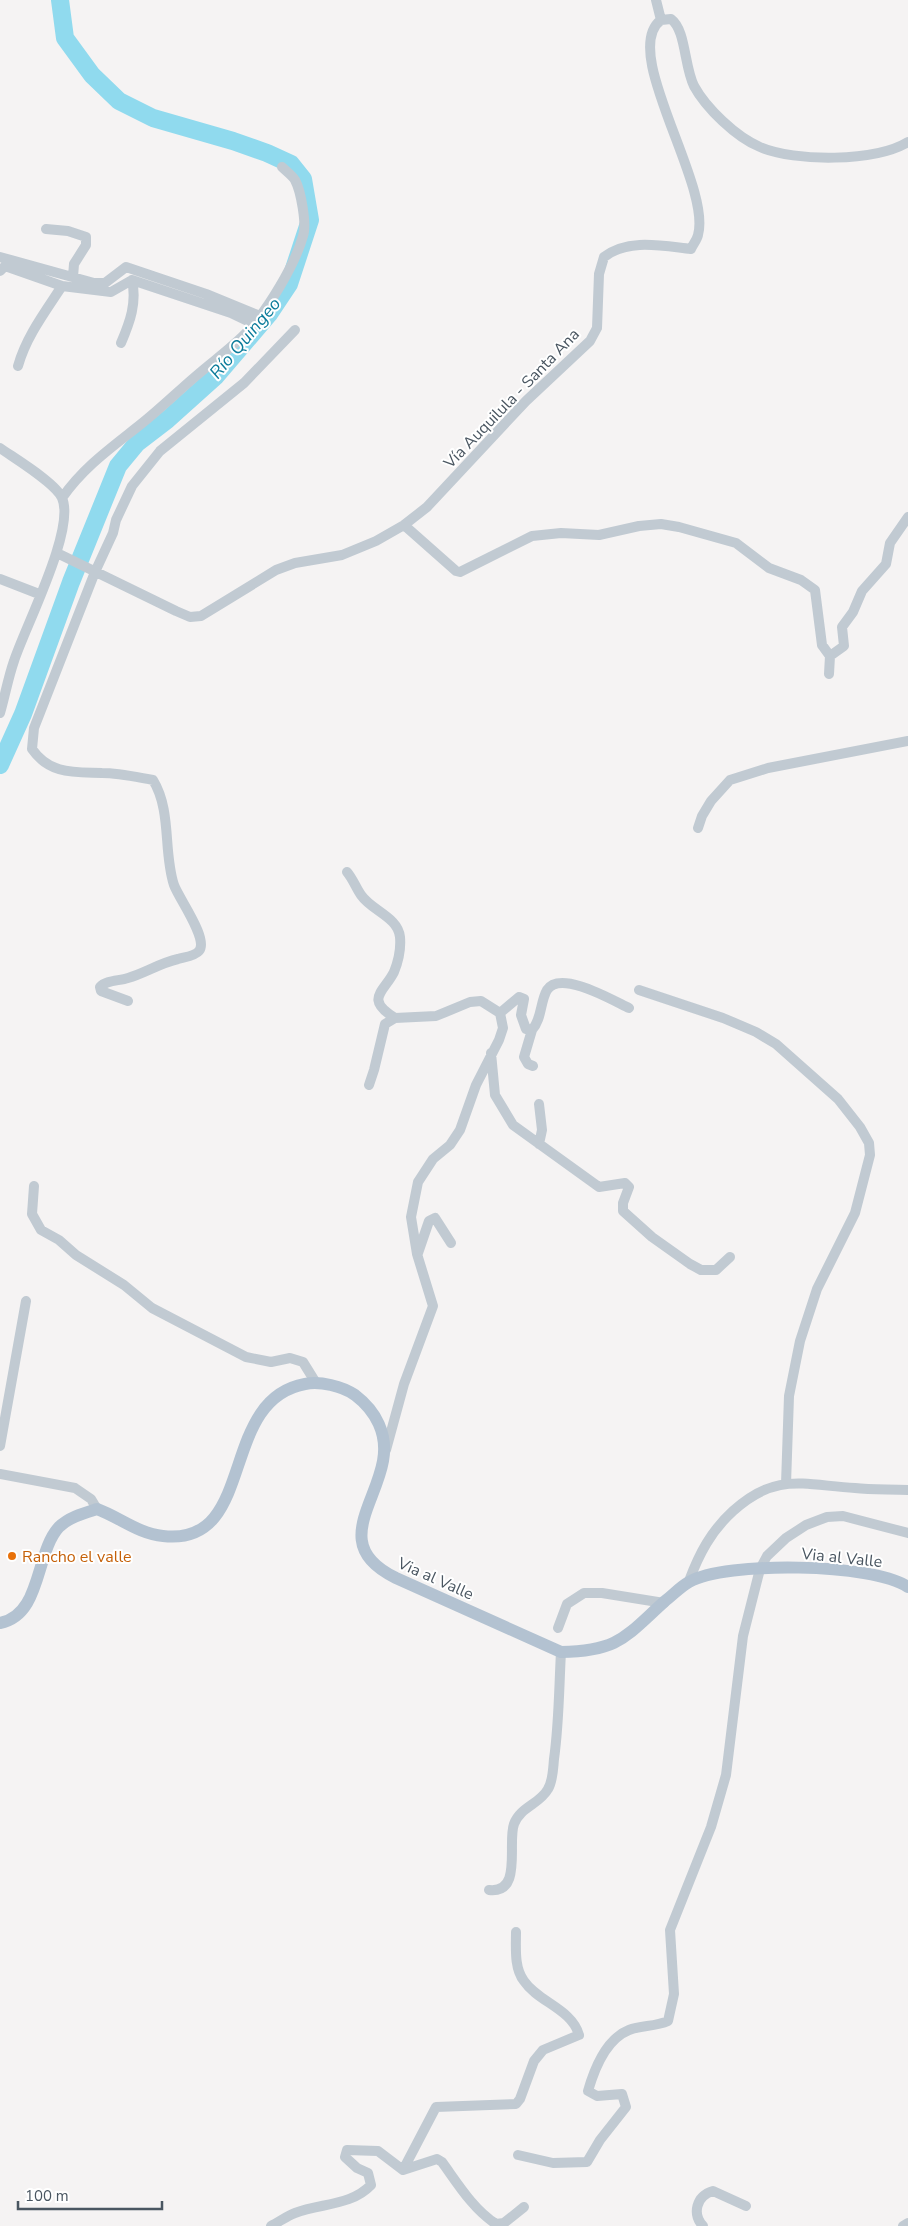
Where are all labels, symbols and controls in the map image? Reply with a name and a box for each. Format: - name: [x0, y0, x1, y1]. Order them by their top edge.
- water label: Río Quingeo: [204, 292, 286, 384]
- street label: Vía Auquilula - Santa Ana: [438, 324, 585, 474]
- street label: Via al Valle: [799, 1543, 883, 1573]
- place label: Rancho el valle: [22, 1546, 132, 1568]
- marker: Rancho el valle: [6, 1550, 18, 1562]
- street label: Via al Valle: [393, 1552, 477, 1605]
- scale bar: [18, 2178, 161, 2210]
- text: 100 m: [25, 2186, 69, 2206]

